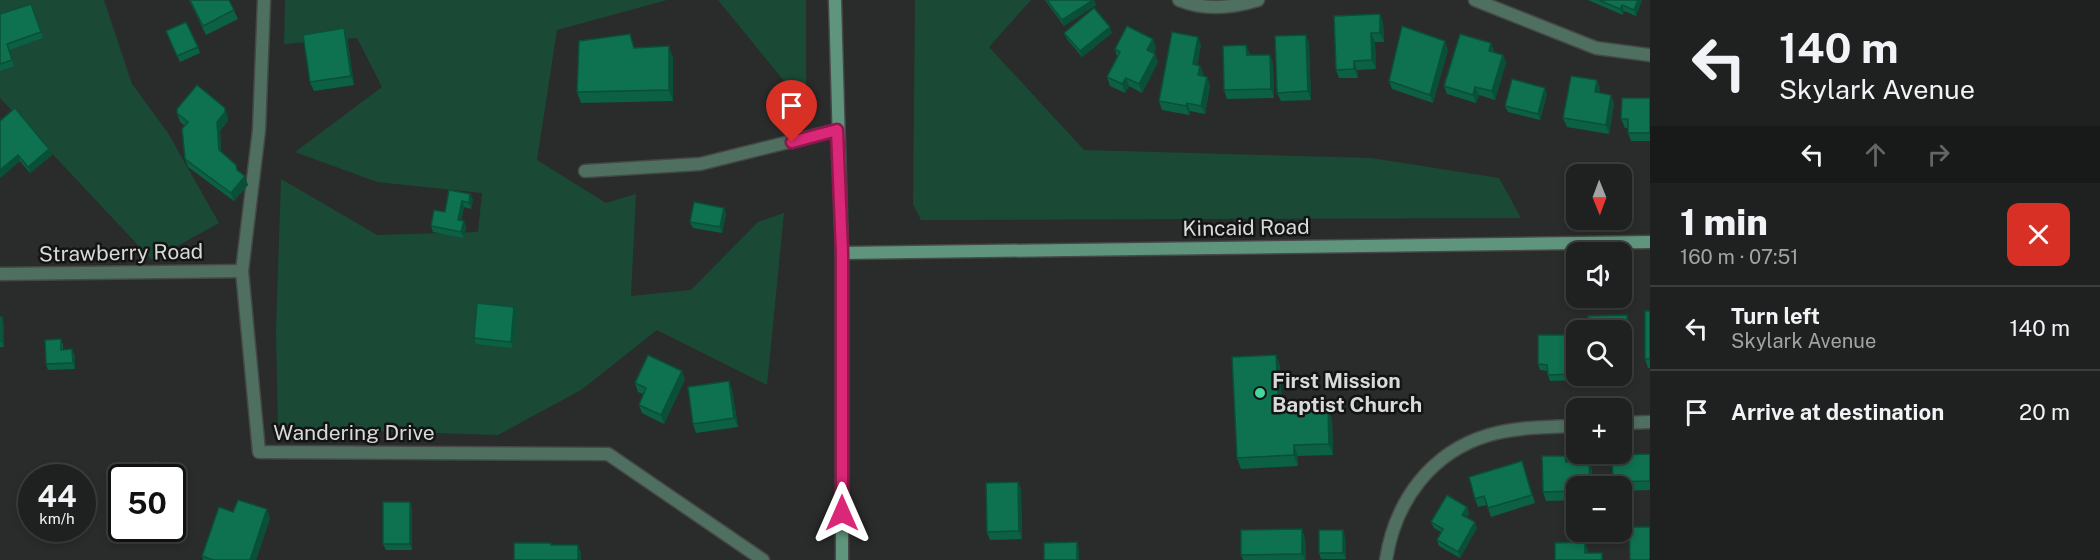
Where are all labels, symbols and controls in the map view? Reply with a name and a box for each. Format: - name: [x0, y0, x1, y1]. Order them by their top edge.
- text: 140 m: [1779, 23, 1899, 72]
- icon: left: [1680, 24, 1758, 102]
- text: Skylark Avenue: [1779, 73, 1975, 105]
- pin: [766, 80, 817, 142]
- icon: arrive: [775, 89, 808, 122]
- icon: left: [1796, 138, 1829, 171]
- icon: ahead: [1859, 138, 1892, 171]
- icon: right: [1922, 138, 1955, 171]
- north arrow: [1566, 164, 1632, 230]
- map controls: [1566, 164, 1632, 542]
- text: 1 min: [1680, 201, 1768, 243]
- button: close: [2007, 203, 2070, 266]
- street label: Kincaid Road: [1182, 214, 1310, 241]
- street label: Strawberry Road: [39, 239, 203, 266]
- button: sound: [1566, 242, 1632, 308]
- text: 160 m · 07:51: [1680, 245, 1798, 269]
- text: Turn left: [1731, 303, 1820, 329]
- icon: left: [1680, 312, 1713, 345]
- text: 140 m: [2009, 315, 2070, 341]
- button: search: [1566, 320, 1632, 386]
- text: Skylark Avenue: [1731, 329, 1876, 353]
- place label: First Mission Baptist Church: [1272, 368, 1422, 417]
- marker: First Mission Baptist Church: [1253, 386, 1267, 400]
- icon: arrive: [1680, 396, 1713, 429]
- button: +: [1566, 398, 1632, 464]
- text: Arrive at destination: [1731, 399, 1944, 425]
- text: 20 m: [2019, 399, 2070, 425]
- street label: Wandering Drive: [273, 420, 435, 445]
- speed limit sign: 50: [108, 464, 186, 542]
- button: −: [1566, 476, 1632, 542]
- text: 44: [37, 478, 77, 514]
- position arrow: [810, 481, 874, 545]
- text: km/h: [39, 510, 75, 527]

